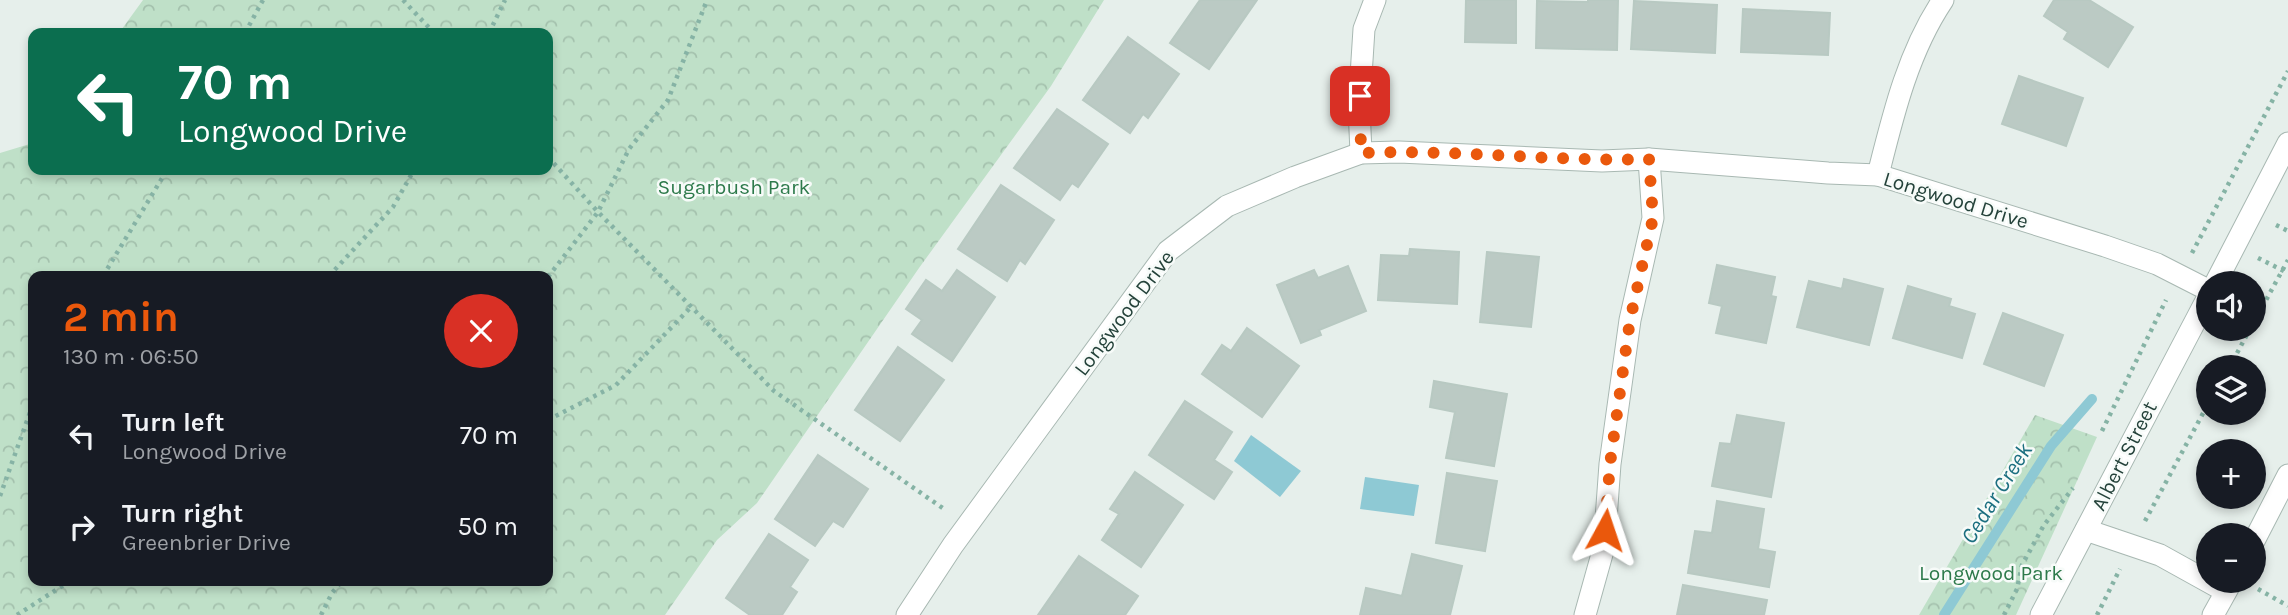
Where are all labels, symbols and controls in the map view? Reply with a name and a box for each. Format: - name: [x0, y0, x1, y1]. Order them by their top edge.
- text: 70 m: [178, 54, 292, 111]
- icon: left: [63, 56, 154, 147]
- pin: [1330, 66, 1390, 126]
- icon: arrive: [1341, 77, 1379, 115]
- text: Longwood Drive: [178, 113, 407, 150]
- street label: Longwood Drive: [1881, 167, 2031, 233]
- park label: Sugarbush Park: [658, 175, 811, 199]
- street label: Longwood Drive: [1069, 246, 1179, 380]
- map controls: [2196, 271, 2266, 593]
- button: sound: [2196, 271, 2266, 341]
- text: 2 min: [63, 292, 179, 342]
- button: close: [444, 294, 518, 368]
- text: 130 m · 06:50: [63, 343, 199, 370]
- button: layers: [2196, 355, 2266, 425]
- street label: Albert Street: [2086, 397, 2162, 515]
- text: Turn left: [122, 407, 224, 438]
- icon: left: [63, 417, 101, 455]
- text: 70 m: [460, 420, 518, 451]
- text: Longwood Drive: [122, 438, 287, 465]
- water label: Cedar Creek: [1955, 438, 2038, 549]
- button: +: [2196, 439, 2266, 509]
- position arrow: [1568, 493, 1642, 567]
- text: Turn right: [122, 498, 243, 529]
- icon: right: [63, 508, 101, 546]
- text: 50 m: [457, 511, 518, 542]
- button: −: [2196, 523, 2266, 593]
- text: Greenbrier Drive: [122, 529, 291, 556]
- park label: Longwood Park: [1919, 561, 2063, 585]

